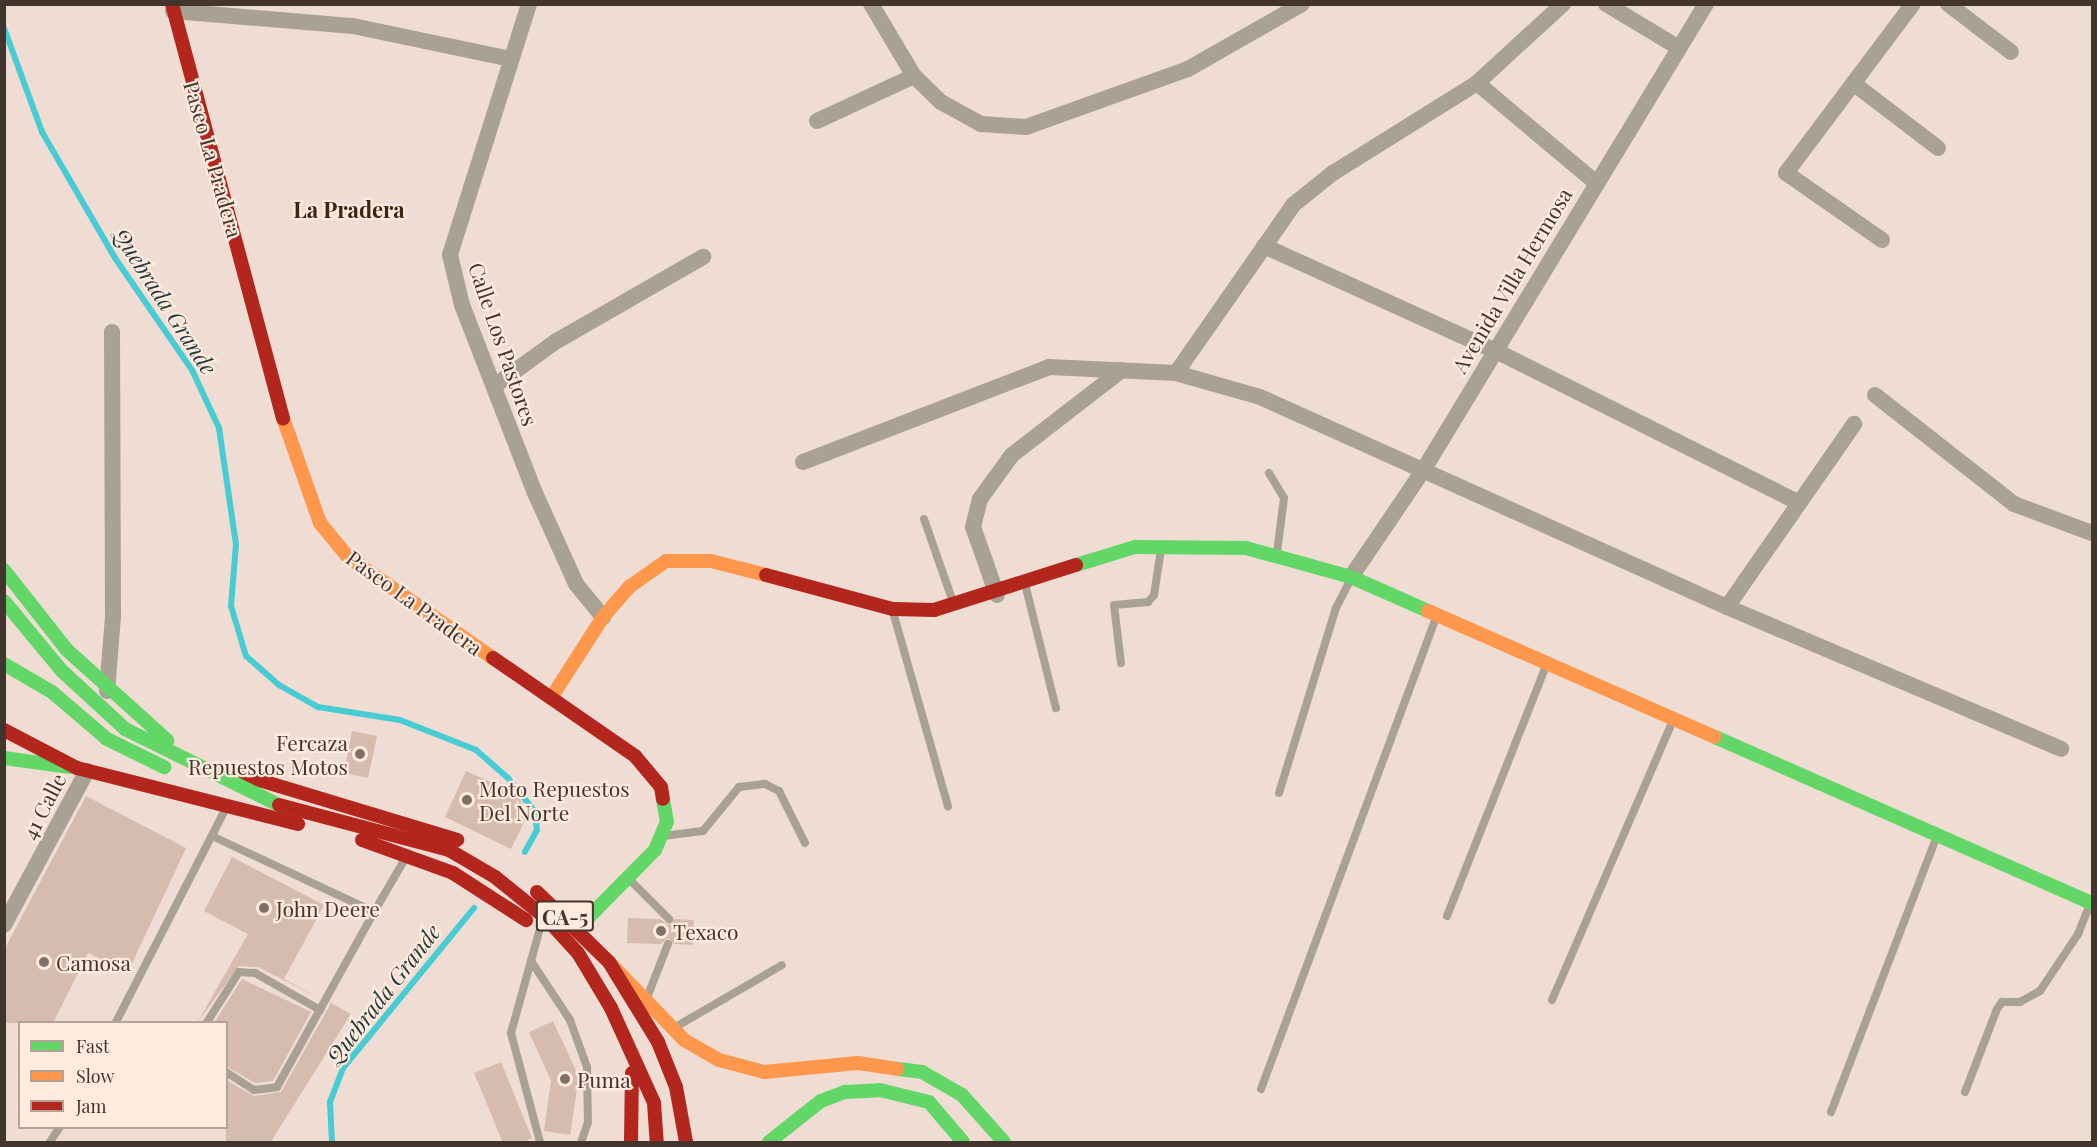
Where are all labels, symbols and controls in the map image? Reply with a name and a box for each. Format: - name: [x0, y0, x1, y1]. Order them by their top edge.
- street label: Paseo La Pradera: [180, 78, 248, 240]
- street label: Avenida Villa Hermosa: [1445, 182, 1577, 378]
- district label: La Pradera: [293, 197, 405, 223]
- water label: Quebrada Grande: [108, 223, 222, 379]
- street label: Calle Los Pastores: [464, 259, 544, 429]
- street label: Paseo La Pradera: [342, 544, 488, 660]
- place label: Fercaza Repuestos Motos: [188, 729, 348, 779]
- marker: Fercaza Repuestos Motos: [353, 747, 367, 761]
- street label: 41 Calle: [16, 769, 70, 843]
- place label: Moto Repuestos Del Norte: [479, 775, 630, 825]
- marker: Moto Repuestos Del Norte: [460, 793, 474, 807]
- place label: John Deere: [276, 895, 380, 921]
- road number: CA-5: [535, 899, 595, 933]
- marker: John Deere: [257, 901, 271, 915]
- place label: Texaco: [673, 918, 739, 944]
- water label: Quebrada Grande: [320, 919, 446, 1069]
- marker: Texaco: [654, 924, 668, 938]
- place label: Camosa: [56, 949, 131, 975]
- marker: Camosa: [37, 955, 51, 969]
- legend: [18, 1021, 228, 1129]
- text: Fast: [76, 1034, 109, 1058]
- text: Slow: [76, 1064, 114, 1088]
- place label: Puma: [577, 1066, 631, 1092]
- marker: Puma: [558, 1072, 572, 1086]
- text: Jam: [76, 1094, 106, 1118]

